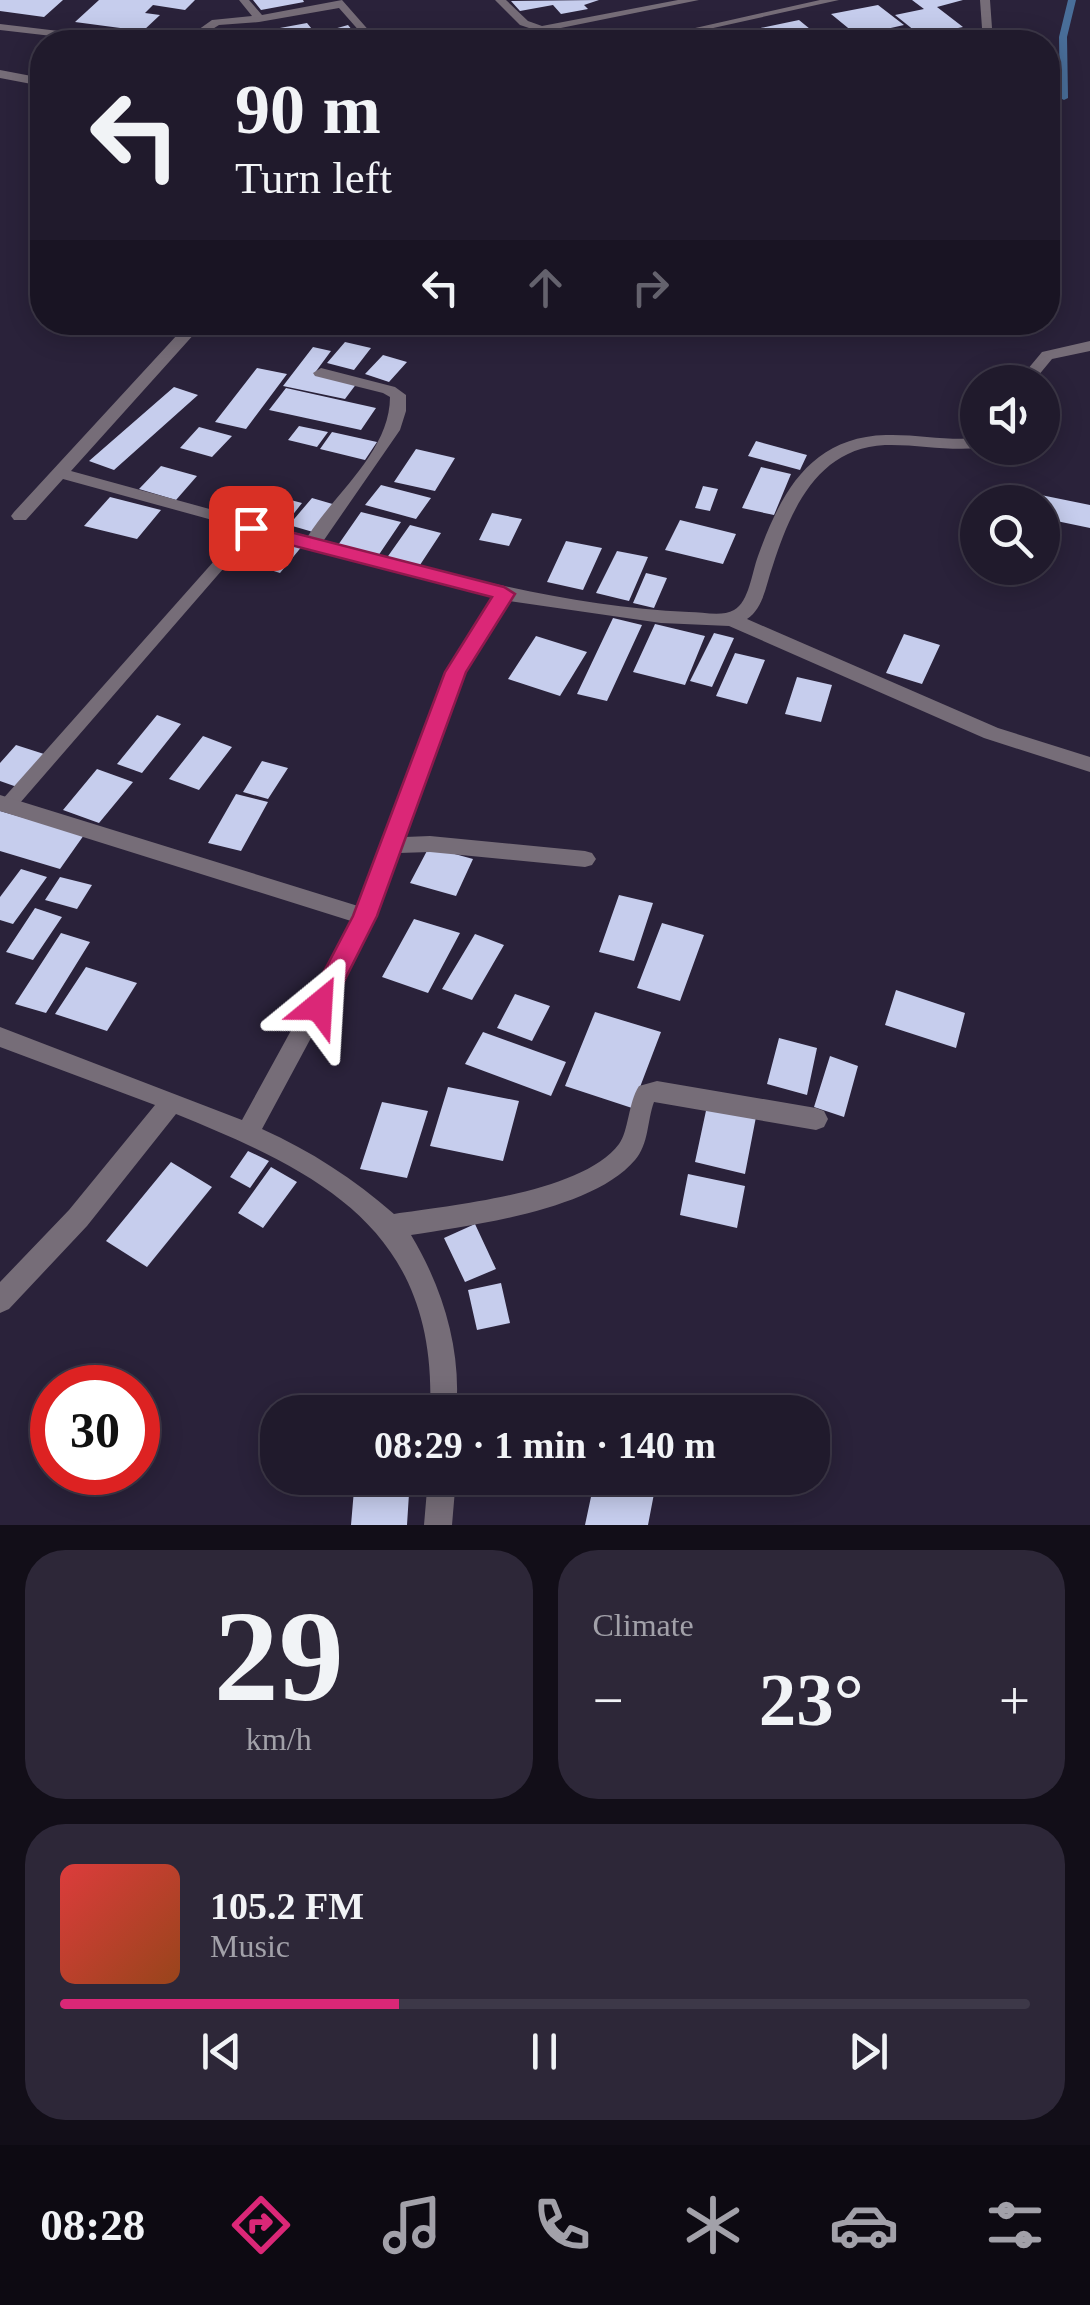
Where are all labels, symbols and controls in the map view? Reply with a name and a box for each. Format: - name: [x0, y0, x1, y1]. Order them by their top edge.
- icon: left: [70, 70, 200, 200]
- text: 90 m: [235, 71, 381, 148]
- text: Turn left: [235, 153, 392, 203]
- icon: left: [413, 260, 468, 315]
- icon: ahead: [518, 260, 573, 315]
- icon: right: [623, 260, 678, 315]
- map controls: [960, 365, 1060, 585]
- button: sound: [960, 365, 1060, 465]
- button: search: [960, 485, 1060, 585]
- pin: [209, 486, 294, 571]
- icon: arrive: [224, 501, 279, 556]
- position arrow: [267, 954, 371, 1058]
- speed limit sign: 30: [30, 1365, 160, 1495]
- text: 08:29 · 1 min · 140 m: [374, 1424, 716, 1466]
- text: 29: [214, 1584, 344, 1728]
- text: Climate: [593, 1607, 694, 1643]
- text: 23°: [759, 1658, 864, 1741]
- text: −: [593, 1670, 624, 1731]
- text: +: [999, 1670, 1030, 1731]
- text: km/h: [246, 1721, 312, 1757]
- text: 105.2 FM: [210, 1885, 364, 1927]
- text: Music: [210, 1928, 290, 1964]
- icon: previous: [194, 2024, 249, 2079]
- icon: pause: [517, 2024, 572, 2079]
- icon: next: [841, 2024, 896, 2079]
- icon: directions: [226, 2190, 296, 2260]
- icon: music: [377, 2190, 447, 2260]
- icon: phone: [527, 2190, 597, 2260]
- icon: climate: [678, 2190, 748, 2260]
- icon: car: [829, 2190, 899, 2260]
- icon: filters: [980, 2190, 1050, 2260]
- text: 08:28: [40, 2200, 145, 2250]

